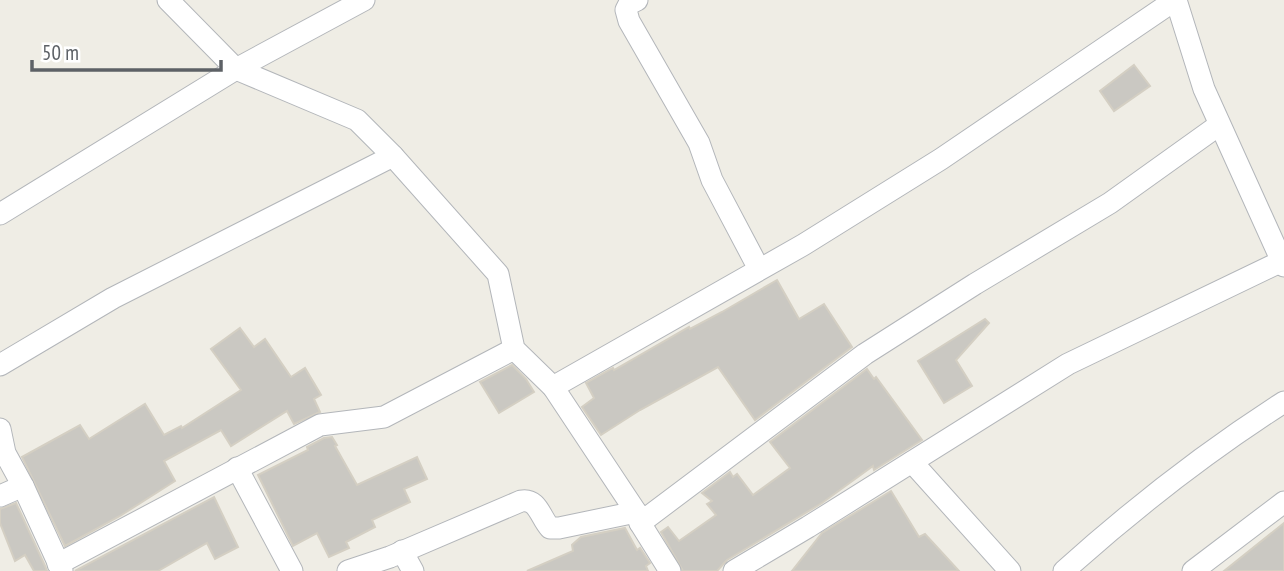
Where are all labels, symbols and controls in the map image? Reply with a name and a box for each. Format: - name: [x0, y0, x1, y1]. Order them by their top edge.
- scale bar: [32, 28, 220, 72]
- text: 50 m: [42, 39, 79, 66]

